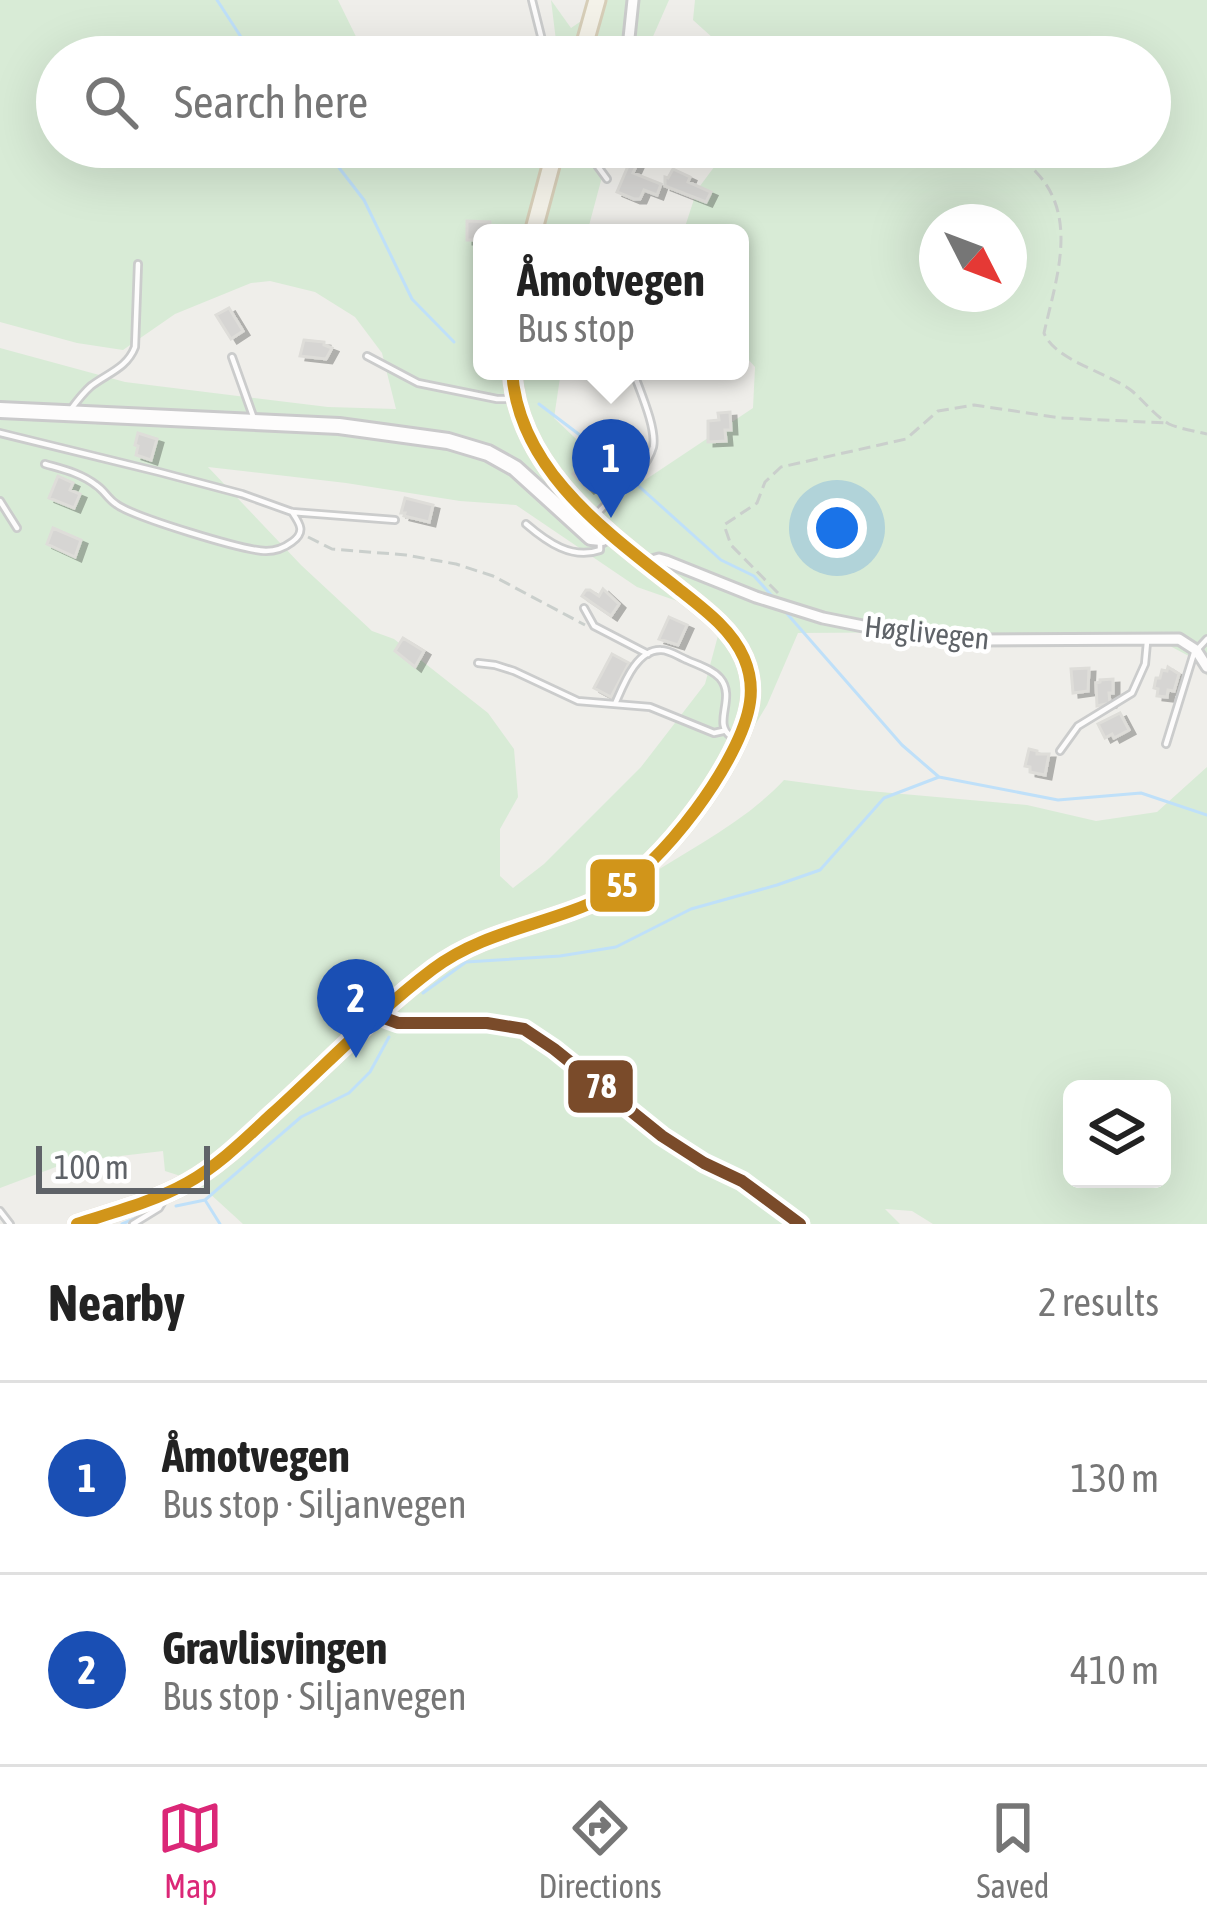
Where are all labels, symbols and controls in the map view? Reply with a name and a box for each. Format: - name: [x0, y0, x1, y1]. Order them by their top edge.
- search box: [36, 36, 1171, 168]
- icon: search: [78, 69, 144, 135]
- text: Search here: [174, 76, 368, 128]
- north arrow: [919, 204, 1027, 312]
- popup: [473, 224, 749, 380]
- text: Åmotvegen: [517, 254, 705, 306]
- text: Bus stop: [517, 306, 635, 350]
- pin: 1: [572, 419, 650, 518]
- your location: [807, 498, 867, 558]
- street label: Høglivegen: [863, 609, 991, 655]
- line badge: 55: [588, 857, 657, 914]
- text: 55: [606, 866, 638, 904]
- pin: 2: [317, 959, 395, 1058]
- line badge: 78: [566, 1058, 635, 1115]
- text: 78: [585, 1067, 617, 1105]
- map controls: [1063, 1080, 1171, 1188]
- button: layers: [1063, 1080, 1171, 1188]
- scale bar: [36, 1140, 210, 1193]
- text: 100 m: [54, 1148, 129, 1186]
- text: Nearby: [48, 1273, 185, 1332]
- text: 2 results: [1038, 1280, 1159, 1324]
- text: Åmotvegen: [162, 1430, 350, 1482]
- text: 1: [78, 1456, 96, 1500]
- text: 130 m: [1071, 1456, 1159, 1500]
- text: Bus stop · Siljanvegen: [162, 1482, 467, 1526]
- text: Gravlisvingen: [162, 1622, 387, 1674]
- text: 2: [78, 1648, 96, 1692]
- text: 410 m: [1071, 1648, 1159, 1692]
- text: Bus stop · Siljanvegen: [162, 1674, 467, 1718]
- tab: Map: [157, 1795, 223, 1905]
- tab: Directions: [538, 1795, 662, 1905]
- tab: Saved: [977, 1795, 1049, 1905]

